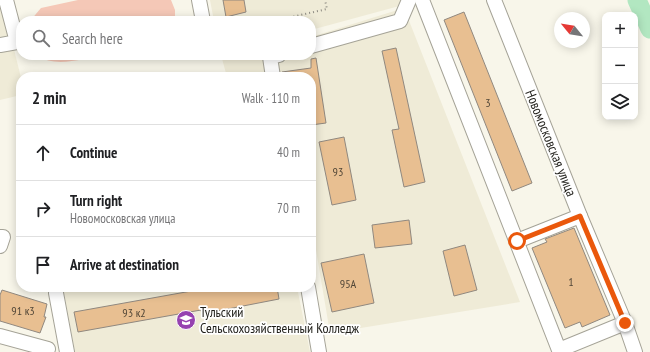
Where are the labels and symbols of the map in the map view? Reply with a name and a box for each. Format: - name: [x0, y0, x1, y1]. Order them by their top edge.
- north arrow: [554, 12, 590, 48]
- street label: Новомосковская улица: [521, 87, 581, 199]
- house number: 3: [485, 95, 491, 110]
- house number: 93: [333, 164, 343, 179]
- route start: [508, 232, 526, 250]
- house number: 1: [568, 274, 574, 289]
- house number: 95А: [340, 276, 357, 291]
- house number: 91 к3: [11, 303, 35, 318]
- place label: Тульский Сельскохозяйственный Колледж: [200, 303, 360, 337]
- house number: 93 к2: [122, 305, 146, 320]
- school or university icon: Тульский Сельскохозяйственный Колледж: [175, 309, 197, 331]
- route end: [616, 314, 634, 332]

